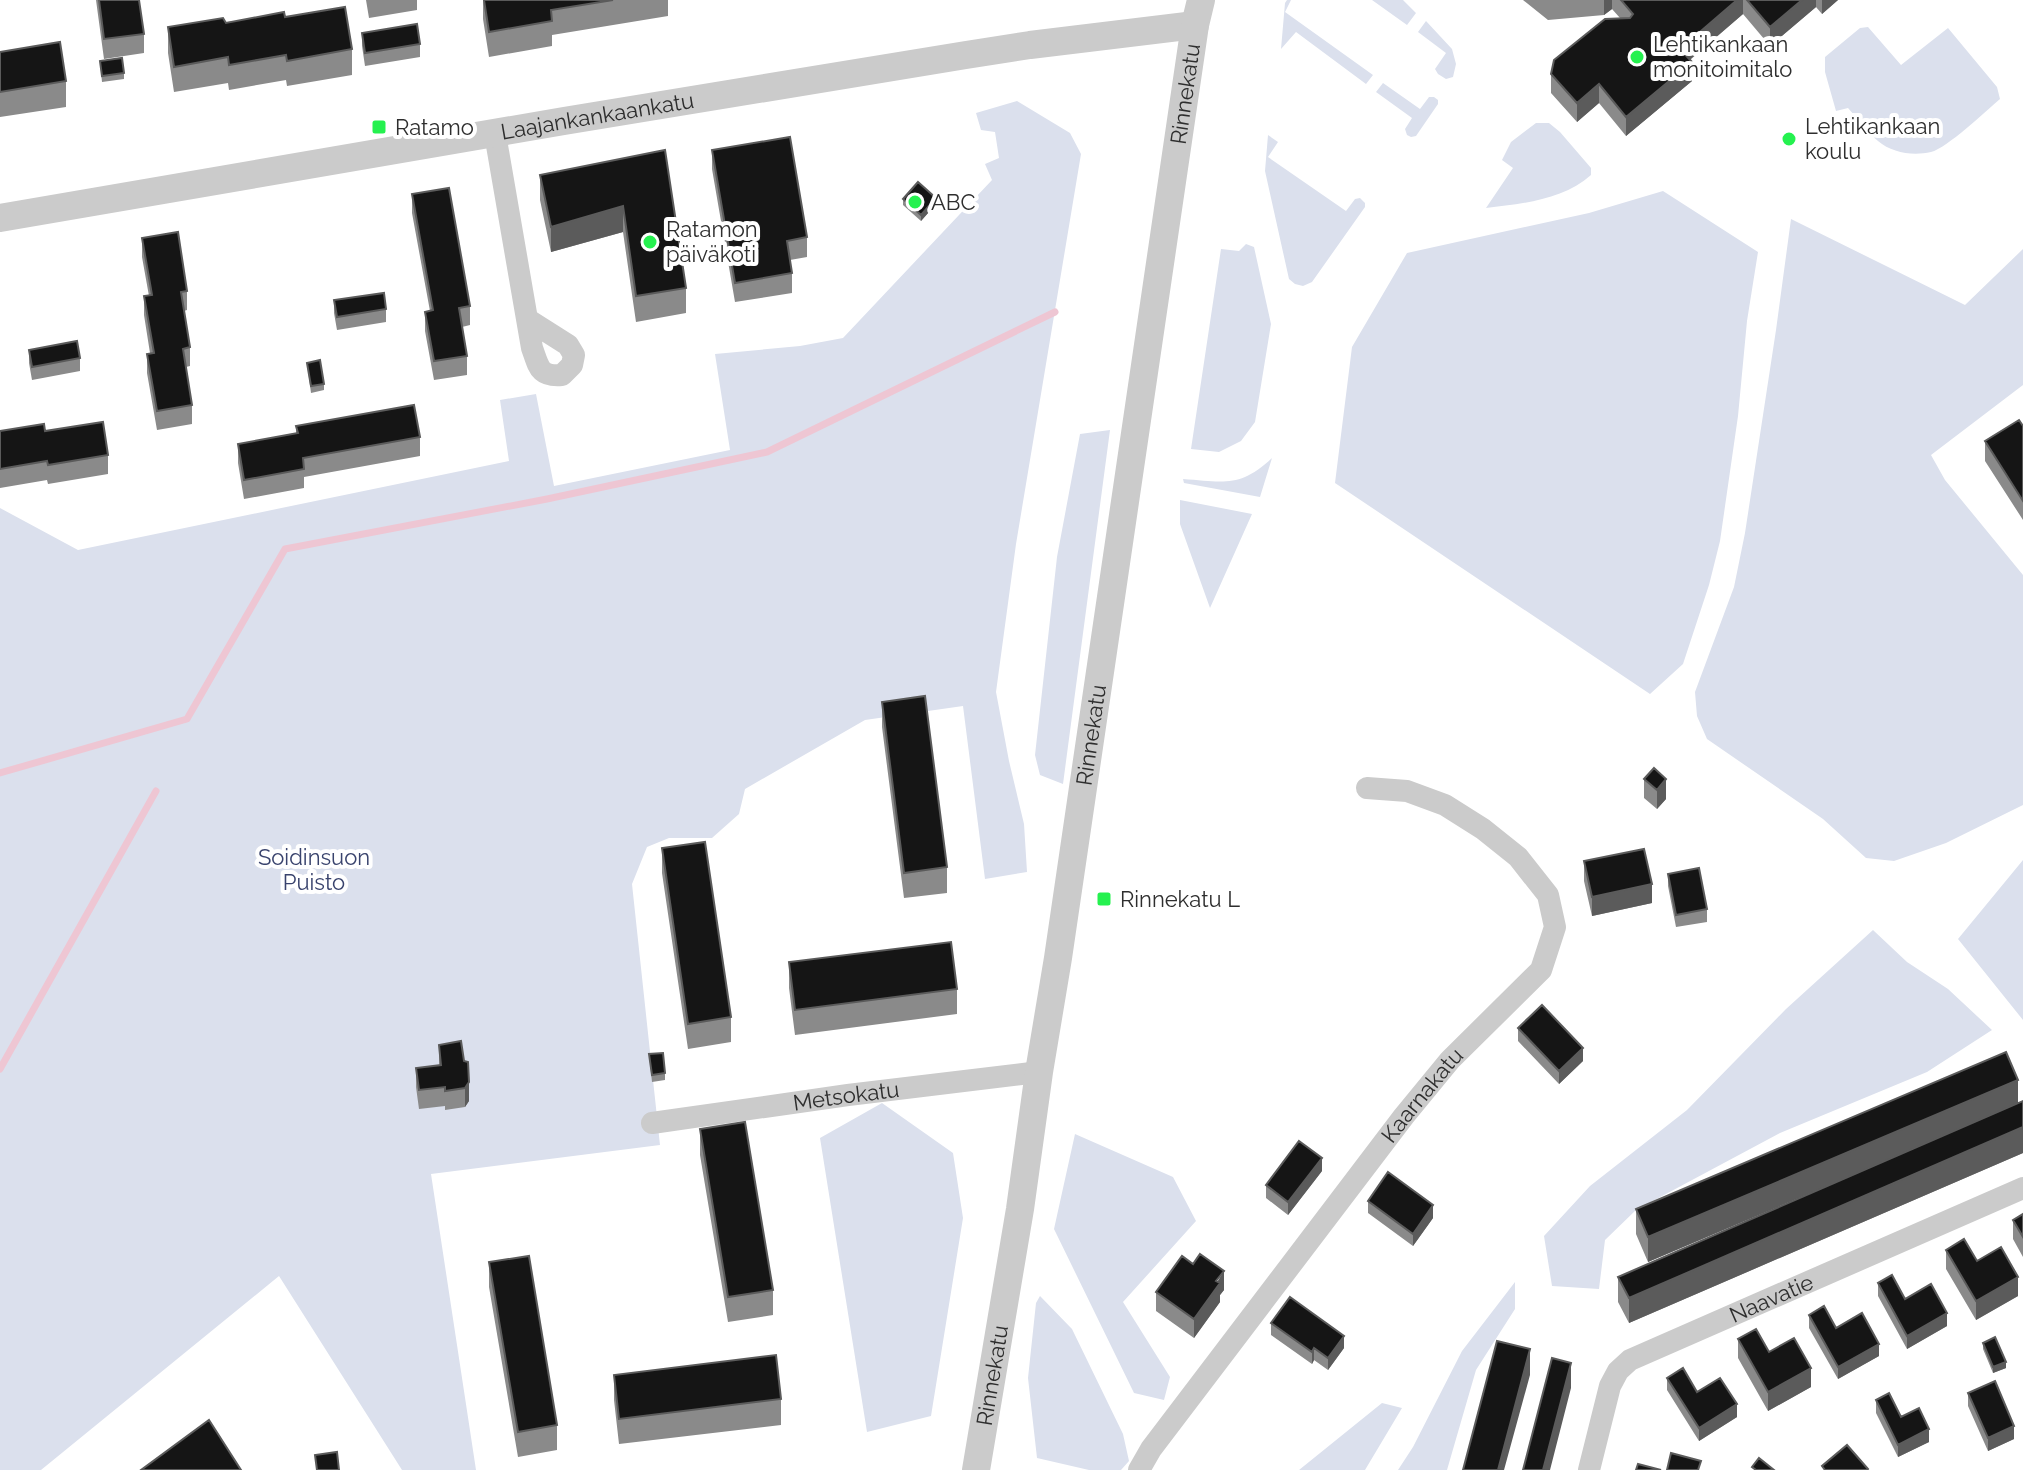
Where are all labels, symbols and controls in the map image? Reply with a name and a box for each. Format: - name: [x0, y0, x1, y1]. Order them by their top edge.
- place label: Lehtikankaan monitoimitalo: [1653, 31, 1792, 82]
- street label: Rinnekatu: [1165, 42, 1205, 146]
- marker: Lehtikankaan monitoimitalo: [1628, 48, 1646, 66]
- street label: Laajankankaankatu: [499, 87, 696, 145]
- place label: Lehtikankaan koulu: [1805, 113, 1940, 164]
- place label: Ratamo: [395, 114, 474, 140]
- marker: Ratamo: [370, 118, 388, 136]
- marker: Lehtikankaan koulu: [1780, 130, 1798, 148]
- place label: ABC: [931, 189, 976, 215]
- marker: ABC: [906, 193, 924, 211]
- place label: Ratamon päiväkoti: [666, 216, 758, 267]
- marker: Ratamon päiväkoti: [641, 233, 659, 251]
- street label: Rinnekatu: [1071, 683, 1111, 787]
- park label: Soidinsuon Puisto: [258, 844, 370, 895]
- place label: Rinnekatu L: [1120, 886, 1240, 912]
- marker: Rinnekatu L: [1095, 890, 1113, 908]
- street label: Kaarnakatu: [1376, 1042, 1468, 1148]
- street label: Metsokatu: [791, 1076, 901, 1116]
- street label: Naavatie: [1725, 1268, 1817, 1328]
- street label: Rinnekatu: [971, 1323, 1013, 1428]

